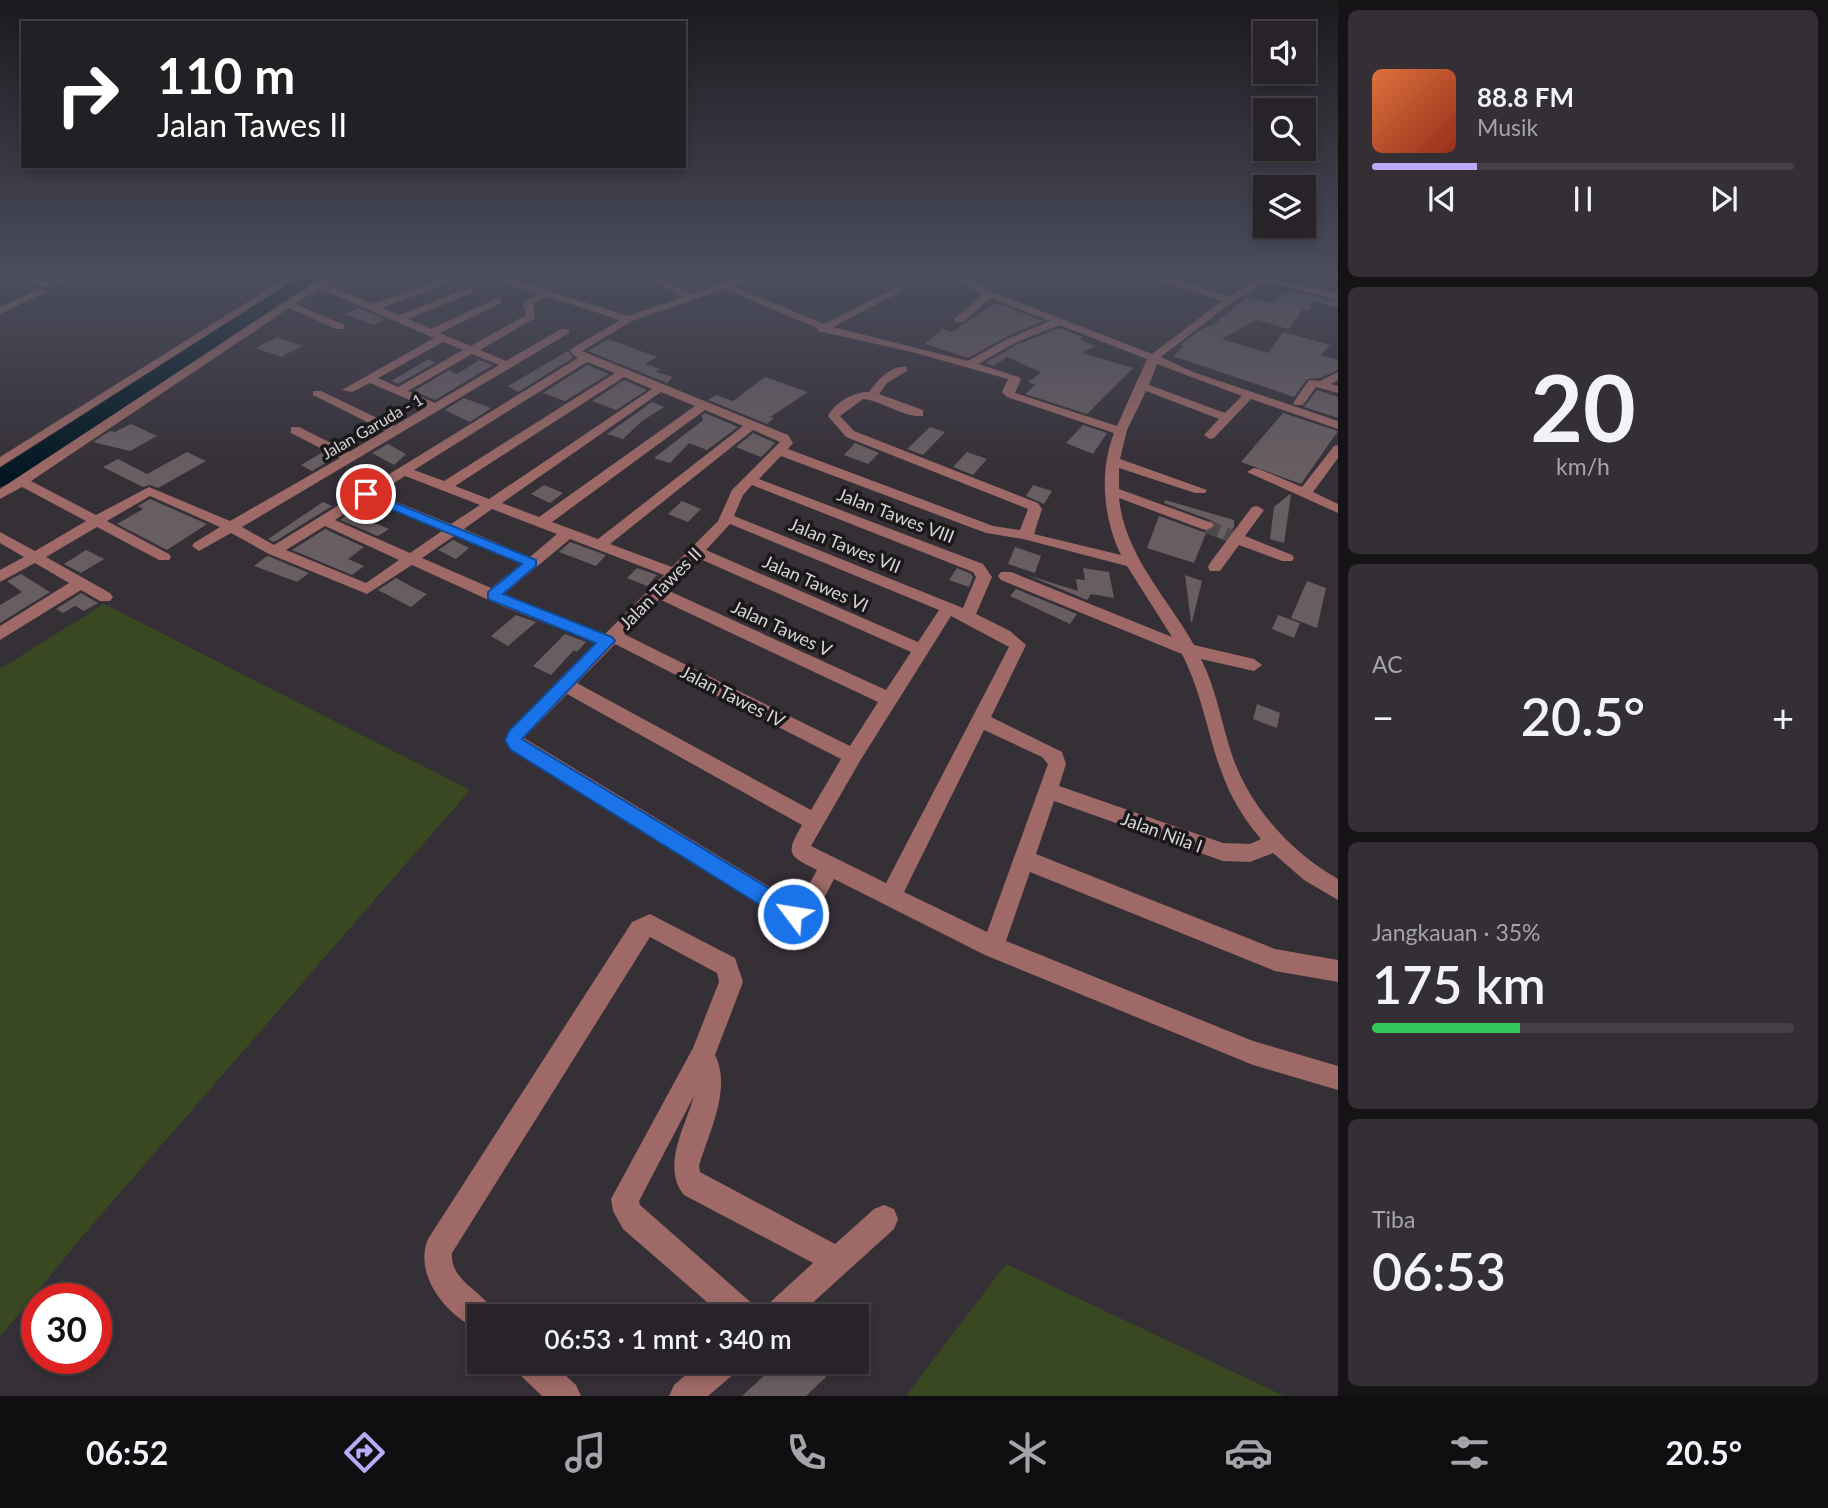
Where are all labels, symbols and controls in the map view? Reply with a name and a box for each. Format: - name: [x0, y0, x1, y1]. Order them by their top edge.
- map controls: [1253, 21, 1316, 238]
- button: sound: [1253, 21, 1316, 84]
- text: 110 m: [157, 46, 295, 104]
- icon: right: [42, 49, 133, 140]
- text: 88.8 FM: [1477, 81, 1574, 113]
- button: search: [1253, 98, 1316, 161]
- text: Jalan Tawes II: [157, 105, 347, 144]
- text: Musik: [1477, 113, 1538, 141]
- button: layers: [1253, 175, 1316, 238]
- icon: previous: [1423, 180, 1461, 218]
- icon: pause: [1564, 180, 1602, 218]
- icon: next: [1705, 180, 1743, 218]
- text: 20: [1530, 352, 1636, 461]
- street label: Jalan Garuda - 1: [318, 389, 426, 463]
- text: km/h: [1556, 452, 1610, 480]
- pin: [336, 464, 396, 524]
- icon: arrive: [347, 475, 385, 513]
- street label: Jalan Tawes VIII: [834, 483, 958, 547]
- street label: Jalan Tawes VII: [785, 513, 905, 577]
- street label: Jalan Tawes II: [614, 542, 706, 634]
- street label: Jalan Tawes VI: [760, 550, 872, 616]
- street label: Jalan Tawes V: [728, 595, 837, 661]
- text: AC: [1372, 650, 1403, 678]
- street label: Jalan Tawes IV: [677, 660, 790, 732]
- text: 20.5°: [1521, 685, 1645, 747]
- text: −: [1372, 694, 1394, 740]
- text: +: [1772, 694, 1794, 740]
- street label: Jalan Nila I: [1118, 807, 1206, 857]
- position arrow: [756, 877, 830, 951]
- text: Jangkauan · 35%: [1372, 918, 1541, 946]
- text: 175 km: [1372, 953, 1546, 1015]
- text: Tiba: [1372, 1205, 1415, 1233]
- text: 06:53: [1372, 1240, 1506, 1302]
- speed limit sign: 30: [21, 1283, 112, 1374]
- text: 06:53 · 1 mnt · 340 m: [544, 1323, 792, 1355]
- icon: directions: [340, 1428, 389, 1477]
- icon: music: [561, 1428, 610, 1477]
- icon: phone: [782, 1428, 831, 1477]
- icon: climate: [1003, 1428, 1052, 1477]
- icon: car: [1224, 1428, 1273, 1477]
- icon: filters: [1445, 1428, 1494, 1477]
- text: 06:52: [86, 1433, 168, 1472]
- text: 20.5°: [1665, 1433, 1742, 1472]

